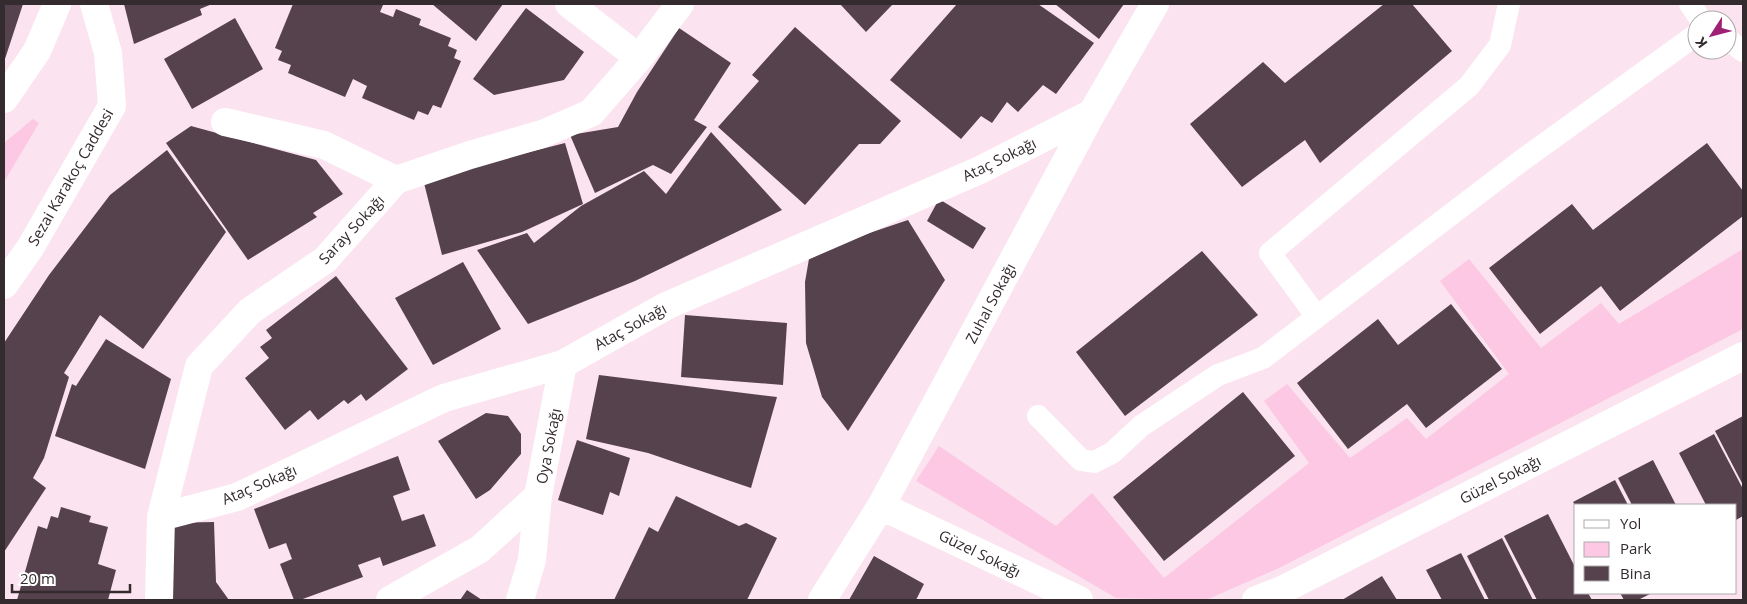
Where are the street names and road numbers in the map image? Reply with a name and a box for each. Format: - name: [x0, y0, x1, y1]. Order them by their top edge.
- street label: Sezai Karakoç Caddesi: [23, 105, 117, 249]
- street label: Ataç Sokağı: [959, 133, 1039, 185]
- street label: Saray Sokağı: [314, 190, 388, 268]
- street label: Zuhal Sokağı: [960, 259, 1020, 347]
- street label: Ataç Sokağı: [590, 298, 670, 354]
- street label: Oya Sokağı: [531, 406, 565, 486]
- street label: Güzel Sokağı: [1456, 450, 1544, 508]
- street label: Ataç Sokağı: [218, 459, 300, 509]
- street label: Güzel Sokağı: [936, 525, 1024, 581]

